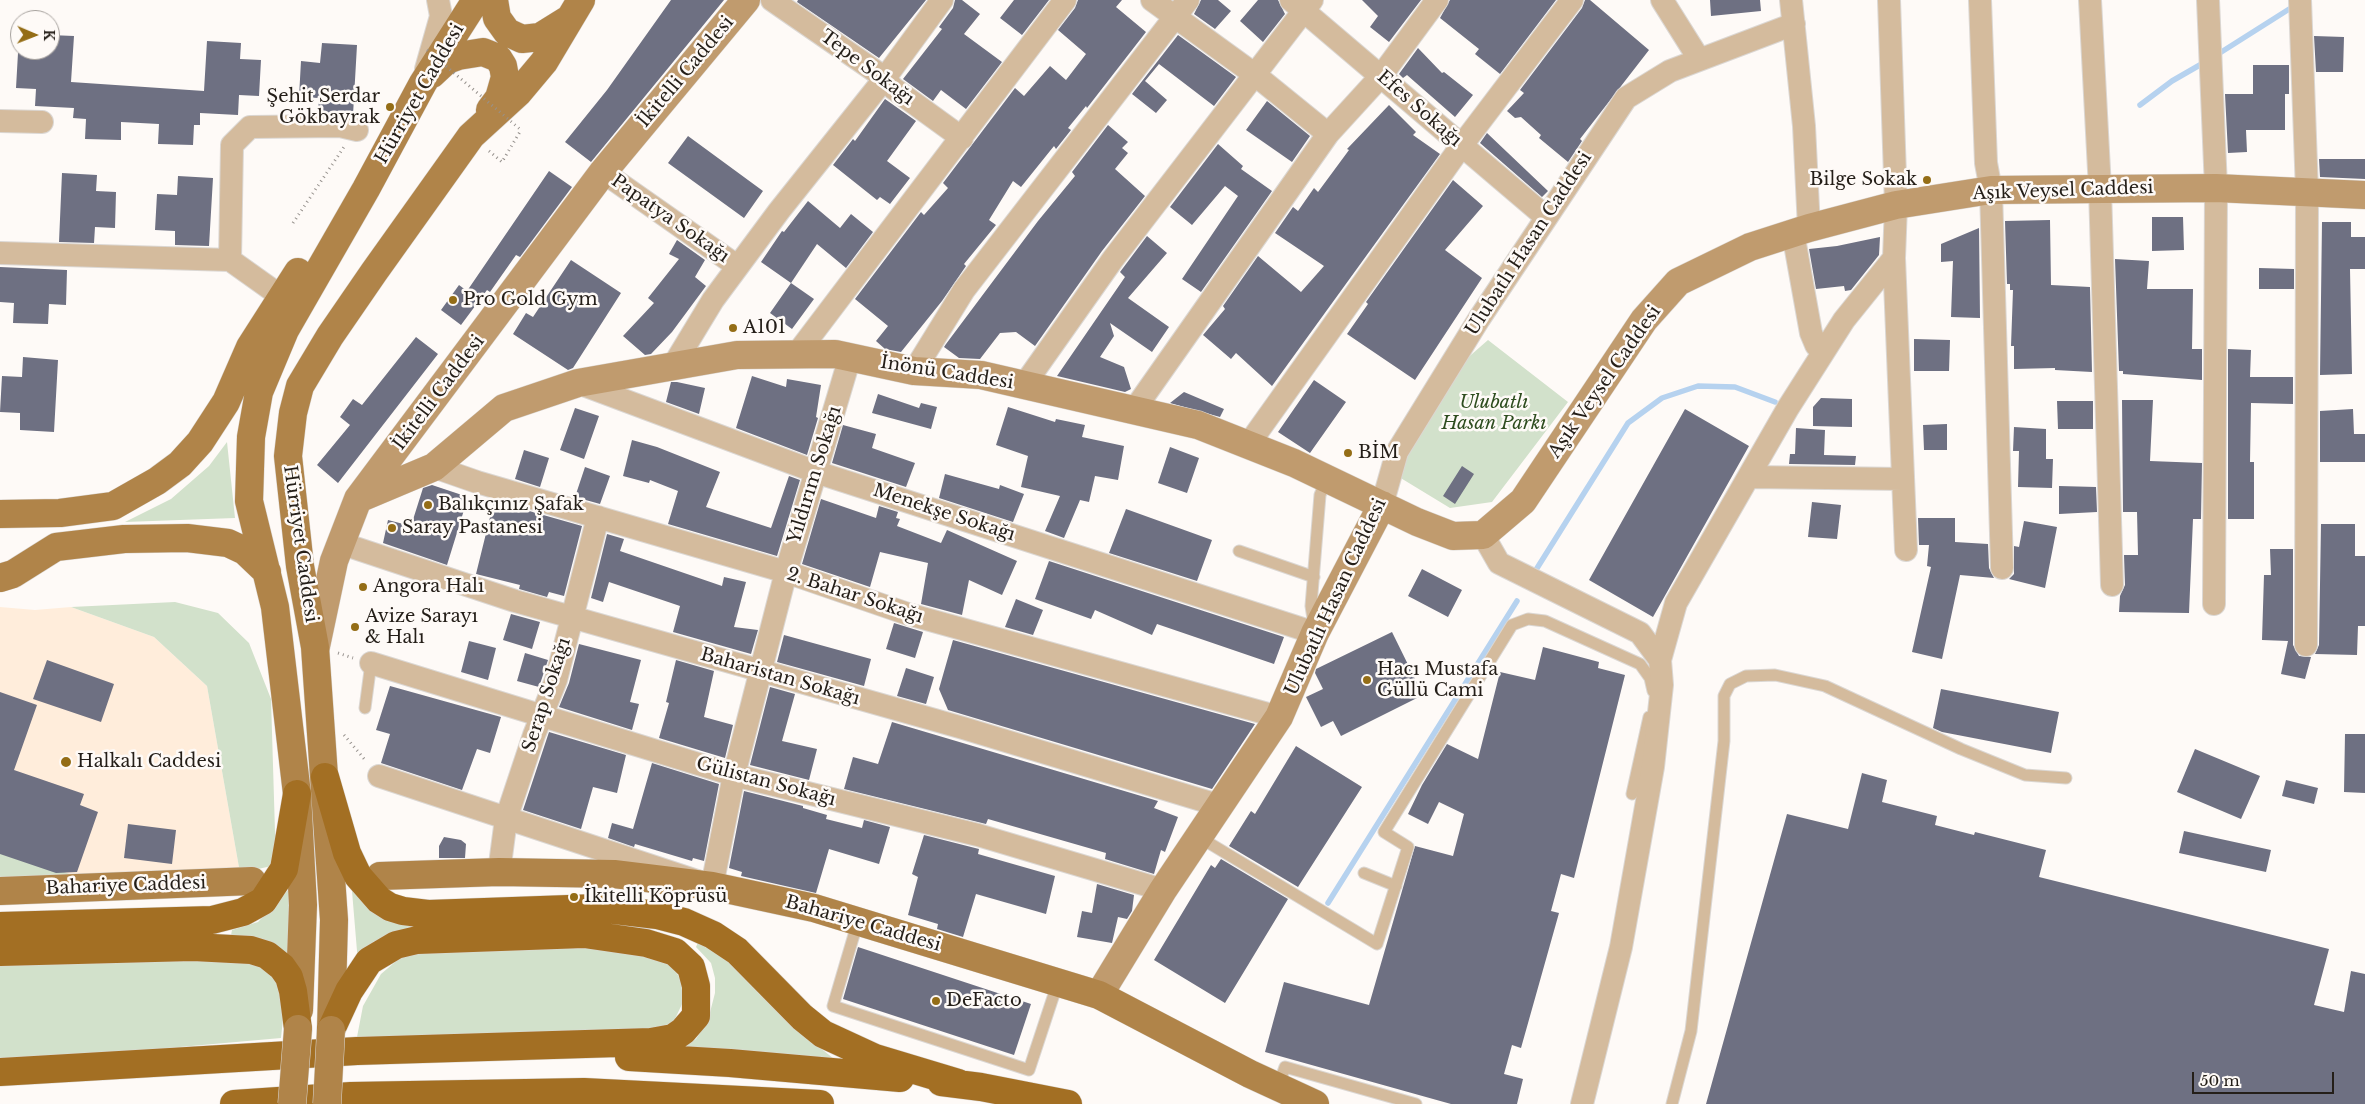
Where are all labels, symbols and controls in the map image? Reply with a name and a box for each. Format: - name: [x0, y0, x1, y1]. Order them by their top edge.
- north arrow: [10, 10, 60, 60]
- street label: İkitelli Caddesi: [633, 12, 739, 132]
- street label: Hürriyet Caddesi: [371, 20, 469, 168]
- street label: Tepe Sokağı: [816, 26, 918, 110]
- text: K: [40, 29, 58, 41]
- street label: Efes Sokağı: [1372, 66, 1466, 152]
- place label: Şehit Serdar Gökbayrak: [267, 86, 380, 128]
- marker: Şehit Serdar Gökbayrak: [384, 101, 396, 113]
- street label: Ulubatlı Hasan Caddesi: [1461, 148, 1597, 340]
- place label: Bilge Sokak: [1810, 169, 1917, 191]
- street label: Papatya Sokağı: [607, 170, 733, 268]
- marker: Bilge Sokak: [1921, 174, 1933, 186]
- street label: Aşık Veysel Caddesi: [1972, 177, 2154, 205]
- place label: Pro Gold Gym: [463, 289, 598, 311]
- marker: Pro Gold Gym: [447, 294, 459, 306]
- street label: Aşık Veysel Caddesi: [1544, 302, 1666, 462]
- place label: A101: [743, 317, 786, 339]
- marker: A101: [727, 322, 739, 334]
- street label: İkitelli Caddesi: [389, 331, 489, 455]
- street label: İnönü Caddesi: [879, 352, 1015, 394]
- park label: Ulubatlı Hasan Parkı: [1442, 392, 1546, 434]
- street label: Yıldırım Sokağı: [784, 404, 846, 546]
- place label: BİM: [1358, 442, 1399, 464]
- marker: BİM: [1342, 447, 1354, 459]
- street label: Hürriyet Caddesi: [278, 464, 322, 624]
- street label: Menekşe Sokağı: [870, 480, 1018, 546]
- place label: Balıkçınız Şafak: [438, 494, 584, 516]
- street label: Ulubatlı Hasan Caddesi: [1281, 495, 1391, 699]
- marker: Balıkçınız Şafak: [422, 499, 434, 511]
- place label: Saray Pastanesi: [402, 517, 543, 539]
- marker: Saray Pastanesi: [386, 522, 398, 534]
- street label: 2. Bahar Sokağı: [784, 564, 926, 628]
- place label: Angora Halı: [373, 576, 484, 598]
- marker: Angora Halı: [357, 581, 369, 593]
- place label: Avize Sarayı & Halı: [365, 606, 478, 649]
- marker: Avize Sarayı & Halı: [349, 621, 361, 633]
- street label: Serap Sokağı: [518, 635, 576, 755]
- street label: Baharistan Sokağı: [698, 644, 862, 710]
- place label: Hacı Mustafa Güllü Cami: [1377, 659, 1498, 702]
- marker: Hacı Mustafa Güllü Cami: [1361, 674, 1373, 686]
- place label: Halkalı Caddesi: [77, 751, 221, 773]
- street label: Gülistan Sokağı: [694, 753, 838, 811]
- marker: Halkalı Caddesi: [59, 755, 73, 769]
- street label: Bahariye Caddesi: [45, 872, 207, 900]
- place label: İkitelli Köprüsü: [584, 886, 727, 908]
- marker: İkitelli Köprüsü: [568, 891, 580, 903]
- street label: Bahariye Caddesi: [783, 891, 943, 957]
- place label: DeFacto: [946, 990, 1022, 1012]
- marker: DeFacto: [930, 995, 942, 1007]
- scale bar: [2195, 1062, 2338, 1094]
- text: 50 m: [2200, 1071, 2240, 1090]

